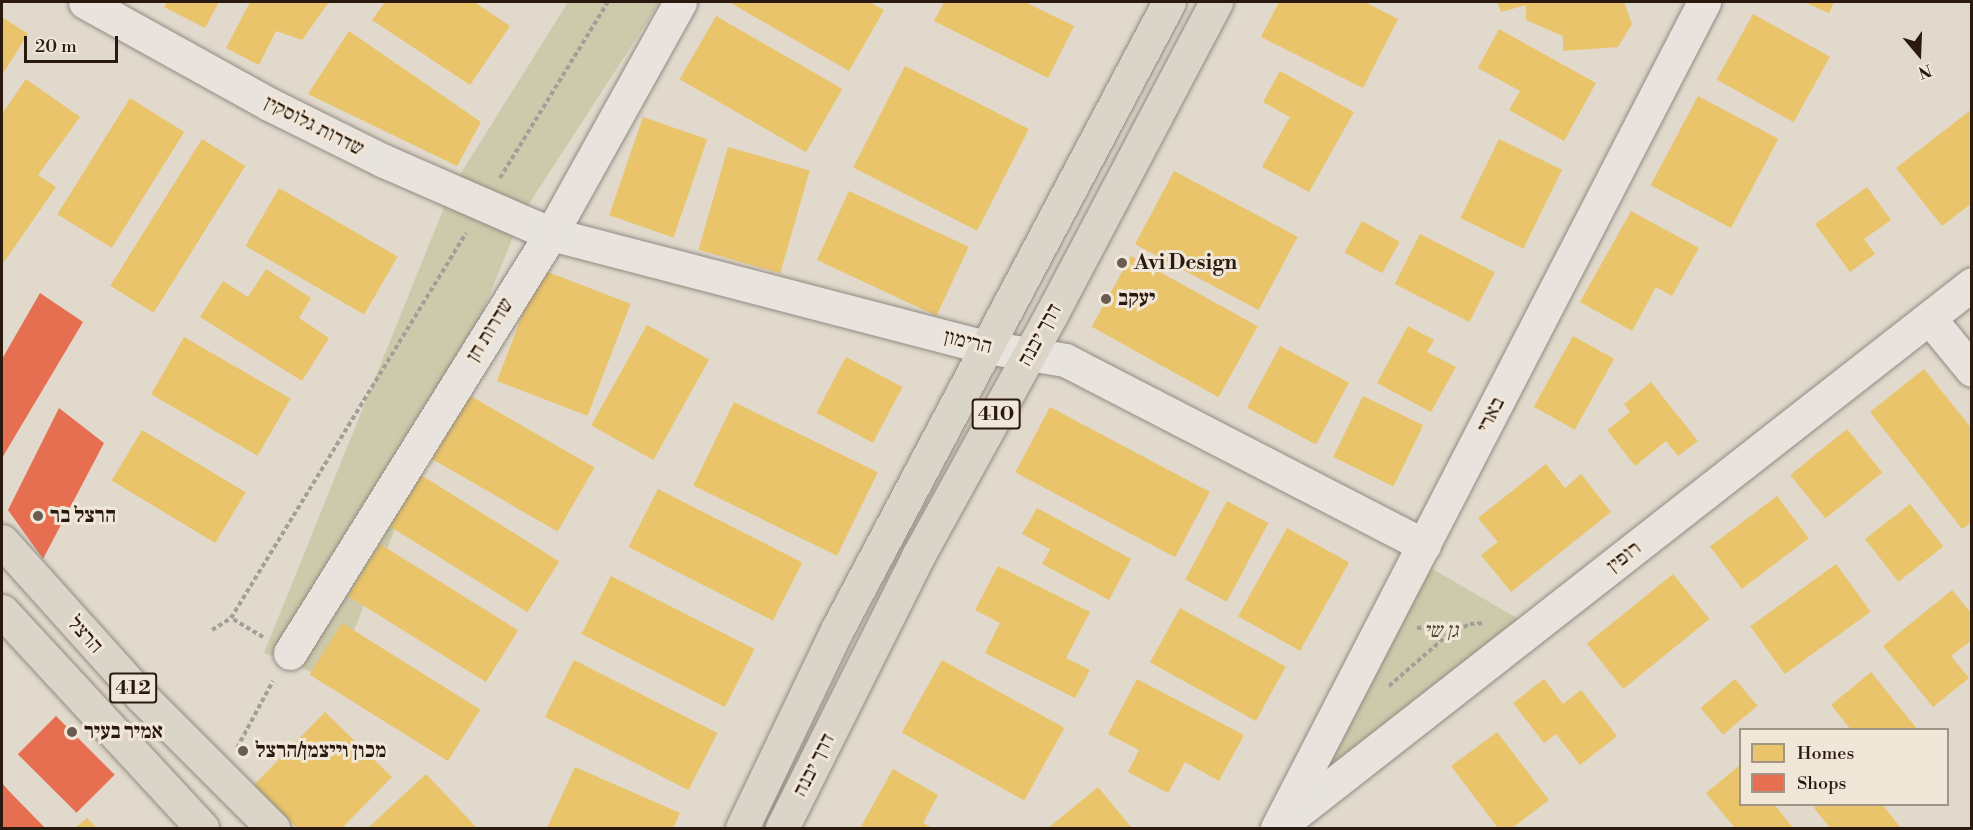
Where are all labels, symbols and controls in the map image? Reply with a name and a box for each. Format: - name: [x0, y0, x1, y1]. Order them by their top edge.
- scale bar: [27, 24, 122, 62]
- north arrow: [1889, 24, 1949, 84]
- text: 20 m: [35, 35, 77, 58]
- text: N: [1916, 60, 1934, 83]
- street label: שדרות גלוסקין: [260, 90, 368, 162]
- place label: Avi Design: [1134, 250, 1237, 276]
- marker: Avi Design: [1115, 256, 1129, 270]
- place label: יעקב: [1118, 286, 1155, 312]
- marker: יעקב: [1099, 292, 1113, 306]
- street label: שדרות חן: [461, 294, 519, 366]
- street label: דרך יבנה: [1013, 299, 1067, 371]
- street label: הרימון: [941, 324, 995, 360]
- street label: בארי: [1471, 393, 1511, 437]
- road number: 410: [970, 397, 1022, 431]
- place label: הרצל בר: [50, 503, 116, 529]
- marker: הרצל בר: [31, 509, 45, 523]
- street label: רופין: [1602, 536, 1646, 578]
- street label: הרצל: [62, 611, 108, 659]
- park label: גן שי: [1424, 618, 1458, 644]
- road number: 412: [109, 671, 157, 705]
- place label: אמיר בעיר: [84, 719, 163, 745]
- marker: אמיר בעיר: [65, 725, 79, 739]
- legend: [1739, 728, 1949, 806]
- street label: דרך יבנה: [787, 729, 841, 801]
- place label: מכון וייצמן/הרצל: [255, 738, 386, 764]
- text: Homes: [1797, 742, 1854, 765]
- marker: מכון וייצמן/הרצל: [236, 744, 250, 758]
- text: Shops: [1797, 772, 1846, 795]

